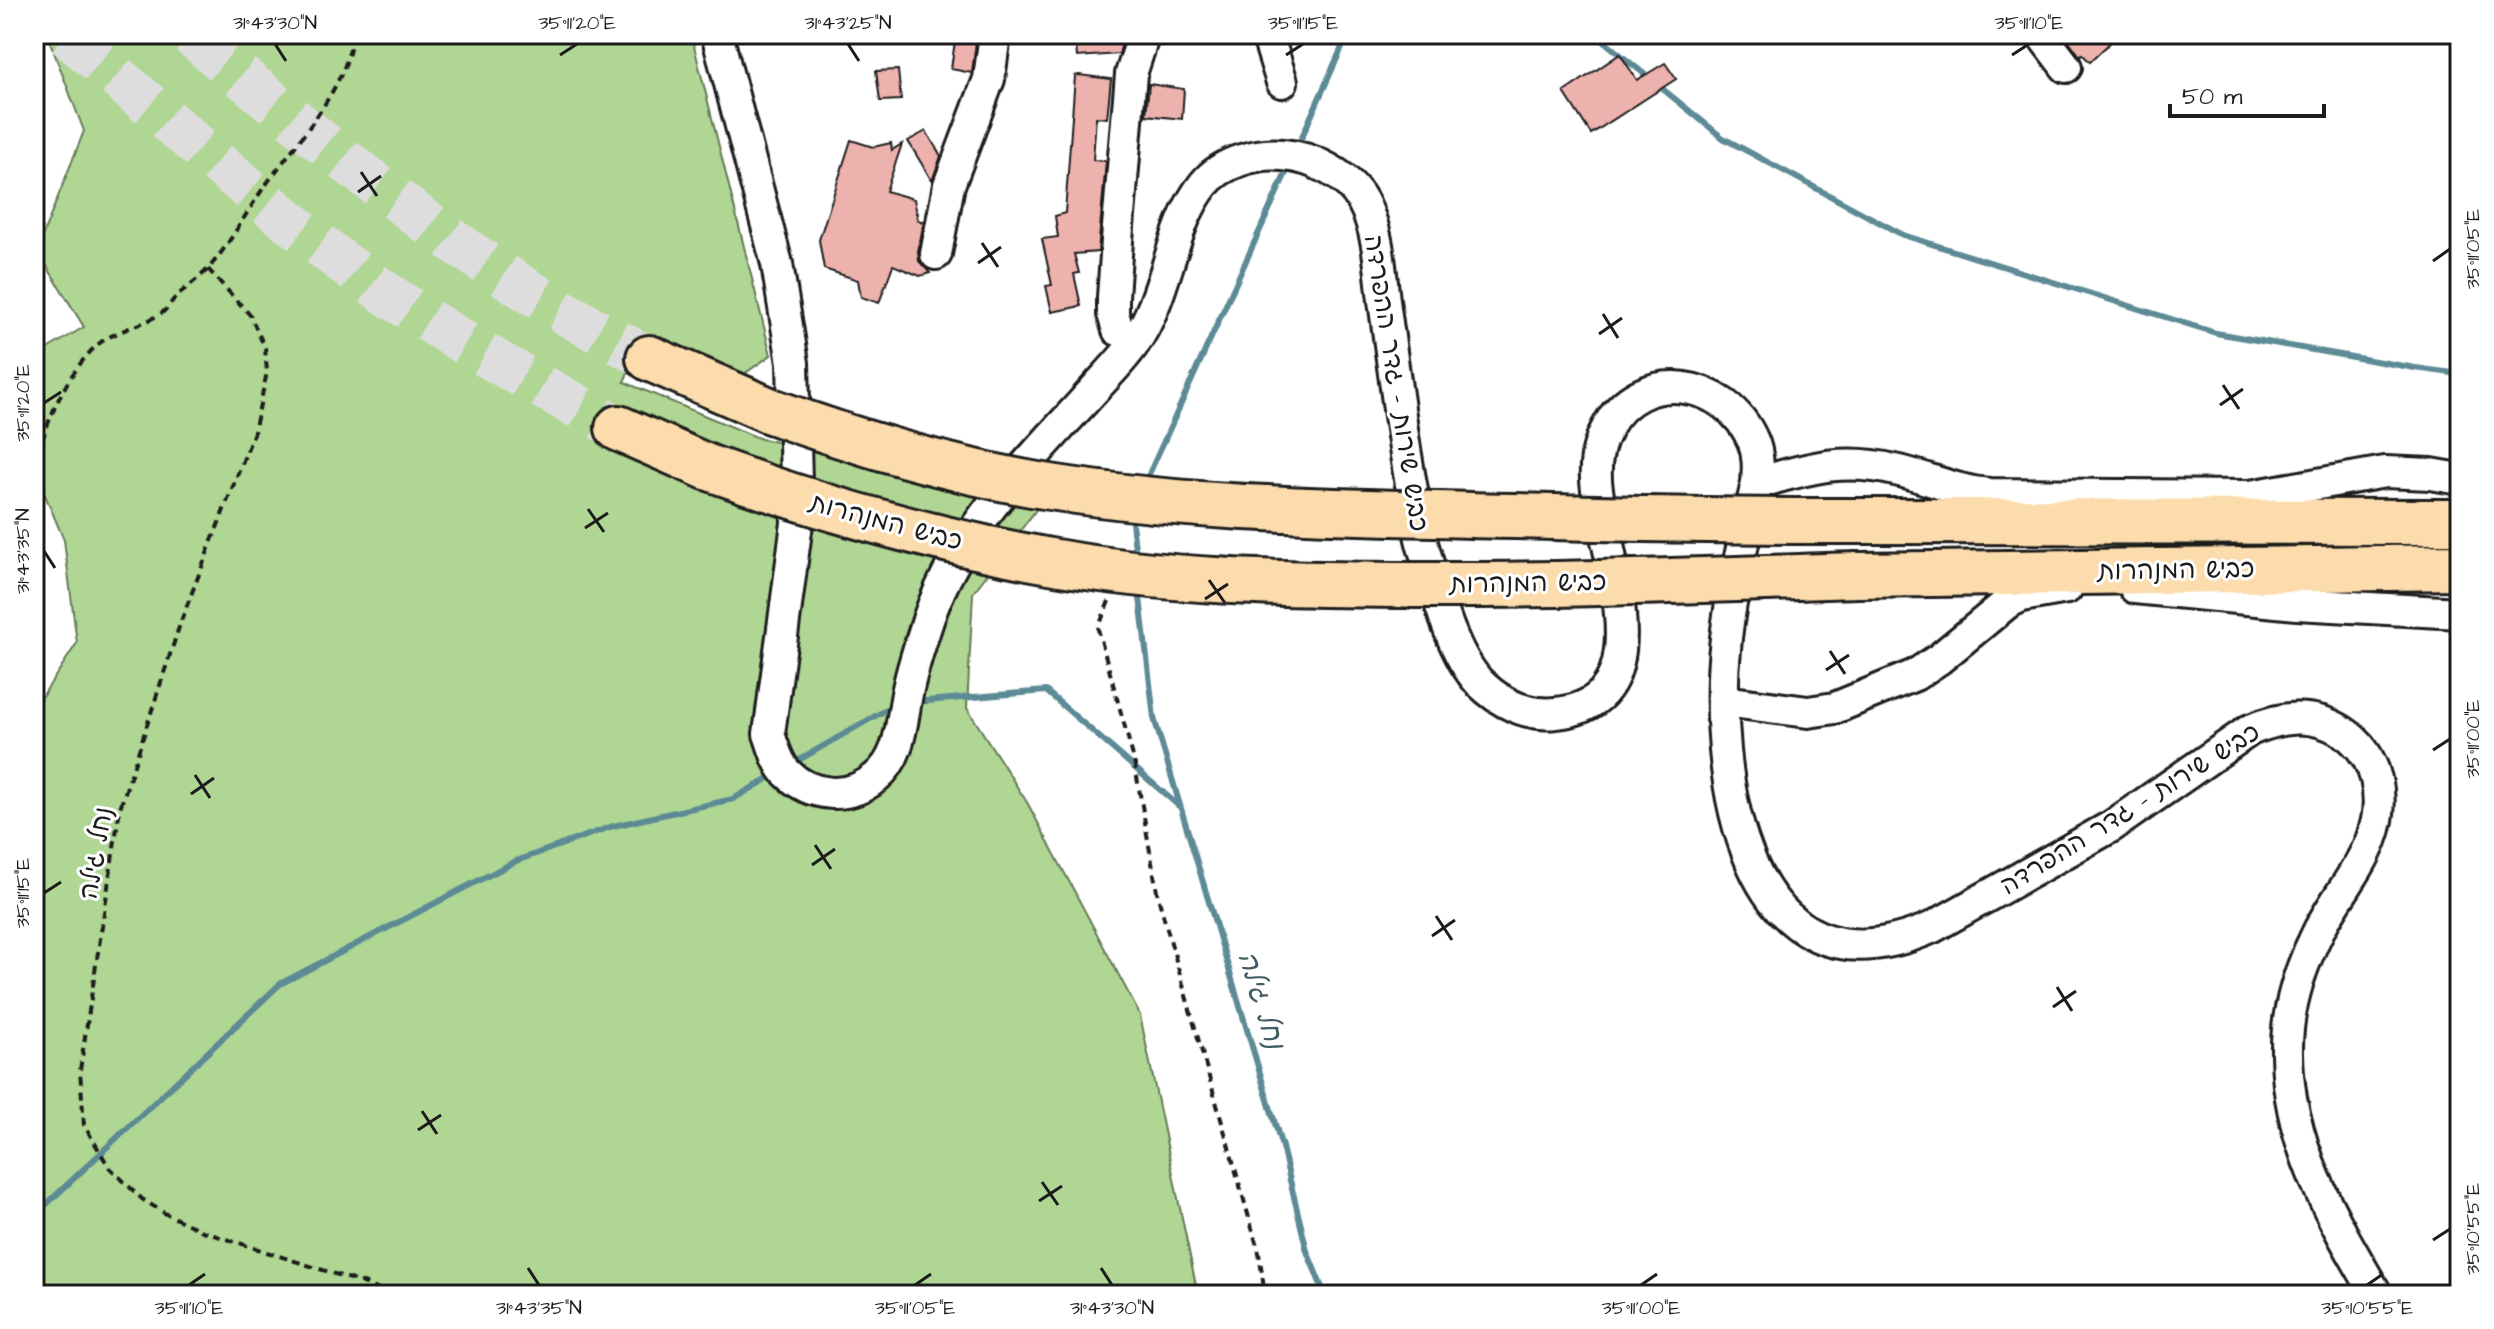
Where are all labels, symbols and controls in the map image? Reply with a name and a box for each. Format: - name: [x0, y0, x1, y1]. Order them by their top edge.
- text: 31°43'30"N: [233, 9, 317, 37]
- text: 35°11'20"E: [538, 9, 616, 37]
- text: 31°43'25"N: [804, 9, 892, 37]
- text: 35°11'15"E: [1268, 9, 1338, 37]
- text: 35°11'10"E: [1995, 9, 2064, 37]
- scale bar: [2170, 68, 2324, 118]
- text: 50 m: [2182, 80, 2243, 114]
- text: 35°11'05"E: [2459, 209, 2487, 289]
- street label: כביש שירות - גדר ההפרדה: [1355, 232, 1437, 534]
- text: 35°11'20"E: [9, 364, 37, 442]
- street label: כביש המנהרות: [804, 484, 966, 560]
- text: 31°43'35"N: [9, 508, 37, 594]
- street label: כביש המנהרות: [2095, 551, 2255, 589]
- street label: כביש המנהרות: [1447, 564, 1607, 602]
- text: 35°11'00"E: [2459, 699, 2487, 778]
- street label: כביש שירות - גדר ההפרדה: [1993, 714, 2267, 904]
- street label: נחל גילה: [70, 804, 122, 902]
- text: 35°11'15"E: [9, 858, 37, 928]
- water label: נחל גילה: [1228, 946, 1295, 1056]
- text: 35°10'55"E: [2459, 1183, 2487, 1275]
- text: 35°11'10"E: [155, 1294, 224, 1322]
- text: 31°43'35"N: [496, 1294, 582, 1322]
- text: 35°11'05"E: [875, 1294, 955, 1322]
- text: 31°43'30"N: [1070, 1294, 1154, 1322]
- text: 35°11'00"E: [1602, 1294, 1681, 1322]
- text: 35°10'55"E: [2321, 1294, 2413, 1322]

